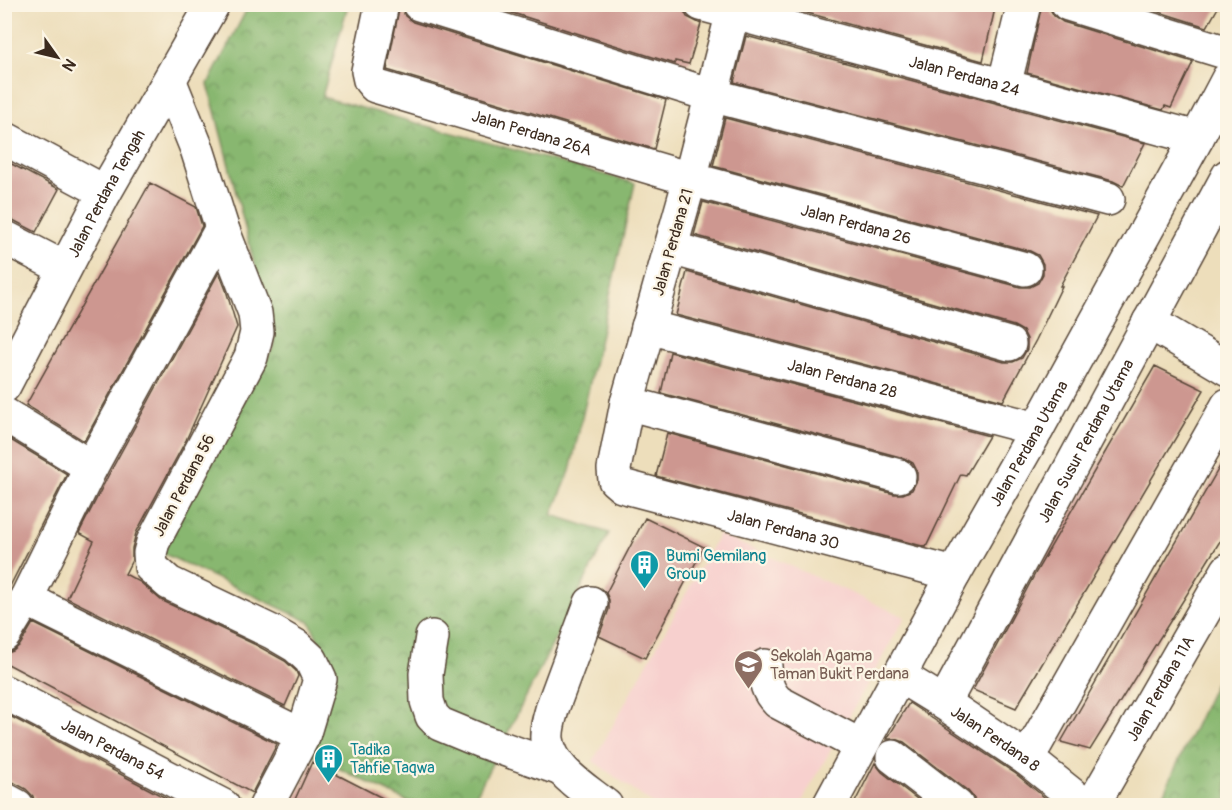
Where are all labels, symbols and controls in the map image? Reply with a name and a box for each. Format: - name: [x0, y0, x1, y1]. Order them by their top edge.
- north arrow: [27, 27, 87, 87]
- street label: Jalan Perdana 24: [907, 52, 1022, 101]
- text: N: [57, 55, 80, 75]
- street label: Jalan Perdana 26A: [469, 106, 594, 160]
- street label: Jalan Perdana Tengah: [64, 126, 150, 261]
- street label: Jalan Perdana 21: [648, 186, 698, 298]
- street label: Jalan Perdana 26: [798, 200, 913, 249]
- street label: Jalan Perdana 28: [785, 355, 899, 403]
- street label: Jalan Susur Perdana Utama: [1034, 356, 1138, 526]
- street label: Jalan Perdana Utama: [986, 377, 1073, 510]
- street label: Jalan Perdana 56: [148, 431, 219, 540]
- street label: Jalan Perdana 30: [725, 505, 842, 554]
- place label: Bumi Gemilang Group: [666, 546, 766, 584]
- building icon: Bumi Gemilang Group: [629, 548, 661, 590]
- street label: Jalan Perdana 11A: [1123, 632, 1199, 745]
- place label: Sekolah Agama Taman Bukit Perdana: [770, 646, 909, 684]
- school or university icon: Sekolah Agama Taman Bukit Perdana: [733, 648, 765, 690]
- street label: Jalan Perdana 8: [947, 701, 1044, 776]
- street label: Jalan Perdana 54: [58, 715, 168, 785]
- place label: Tadika Tahfie Taqwa: [350, 740, 435, 778]
- building icon: Tadika Tahfie Taqwa: [313, 742, 345, 784]

